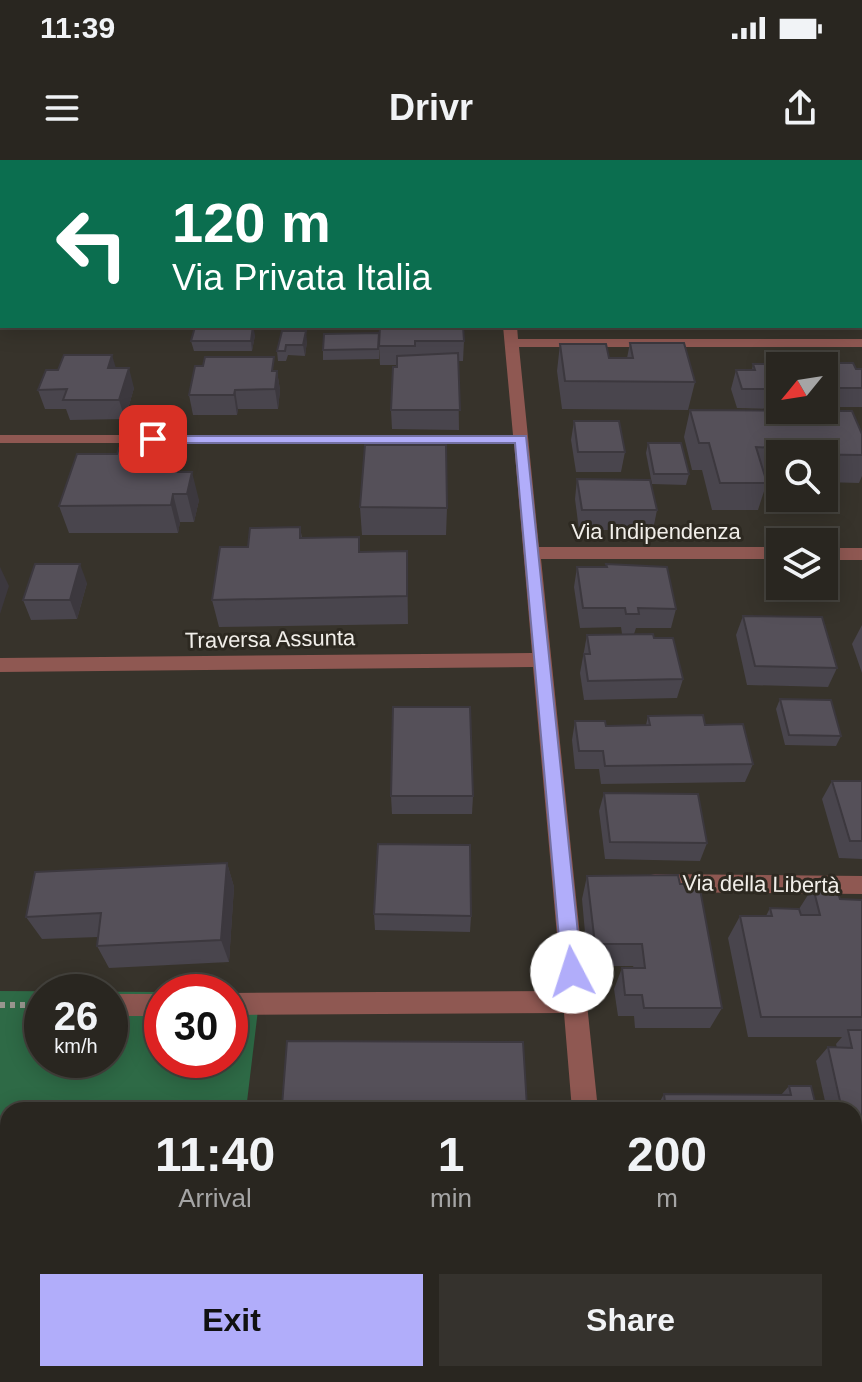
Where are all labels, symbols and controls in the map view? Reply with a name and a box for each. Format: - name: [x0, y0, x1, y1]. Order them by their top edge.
- text: 11:39: [40, 11, 115, 44]
- icon: menu: [40, 86, 84, 130]
- icon: share: [778, 86, 822, 130]
- text: Drivr: [389, 87, 473, 128]
- text: 120 m: [172, 191, 331, 254]
- icon: left: [40, 192, 144, 296]
- text: Via Privata Italia: [172, 257, 431, 298]
- north arrow: [766, 352, 838, 424]
- map controls: [766, 352, 838, 600]
- pin: [119, 405, 187, 473]
- icon: arrive: [131, 417, 175, 461]
- button: search: [766, 440, 838, 512]
- street label: Via Indipendenza: [571, 519, 742, 544]
- button: layers: [766, 528, 838, 600]
- street label: Traversa Assunta: [185, 625, 356, 653]
- street label: Via della Libertà: [682, 870, 841, 898]
- position arrow: [530, 930, 614, 1014]
- speed limit sign: 30: [144, 974, 248, 1078]
- text: 26: [54, 994, 98, 1038]
- text: km/h: [54, 1035, 98, 1057]
- text: 11:40: [155, 1128, 275, 1181]
- text: 1: [438, 1128, 464, 1181]
- text: 200: [627, 1128, 707, 1181]
- text: Arrival: [178, 1183, 252, 1213]
- text: min: [430, 1183, 472, 1213]
- text: m: [656, 1183, 678, 1213]
- button: Exit: [40, 1274, 423, 1366]
- button: Share: [439, 1274, 822, 1366]

